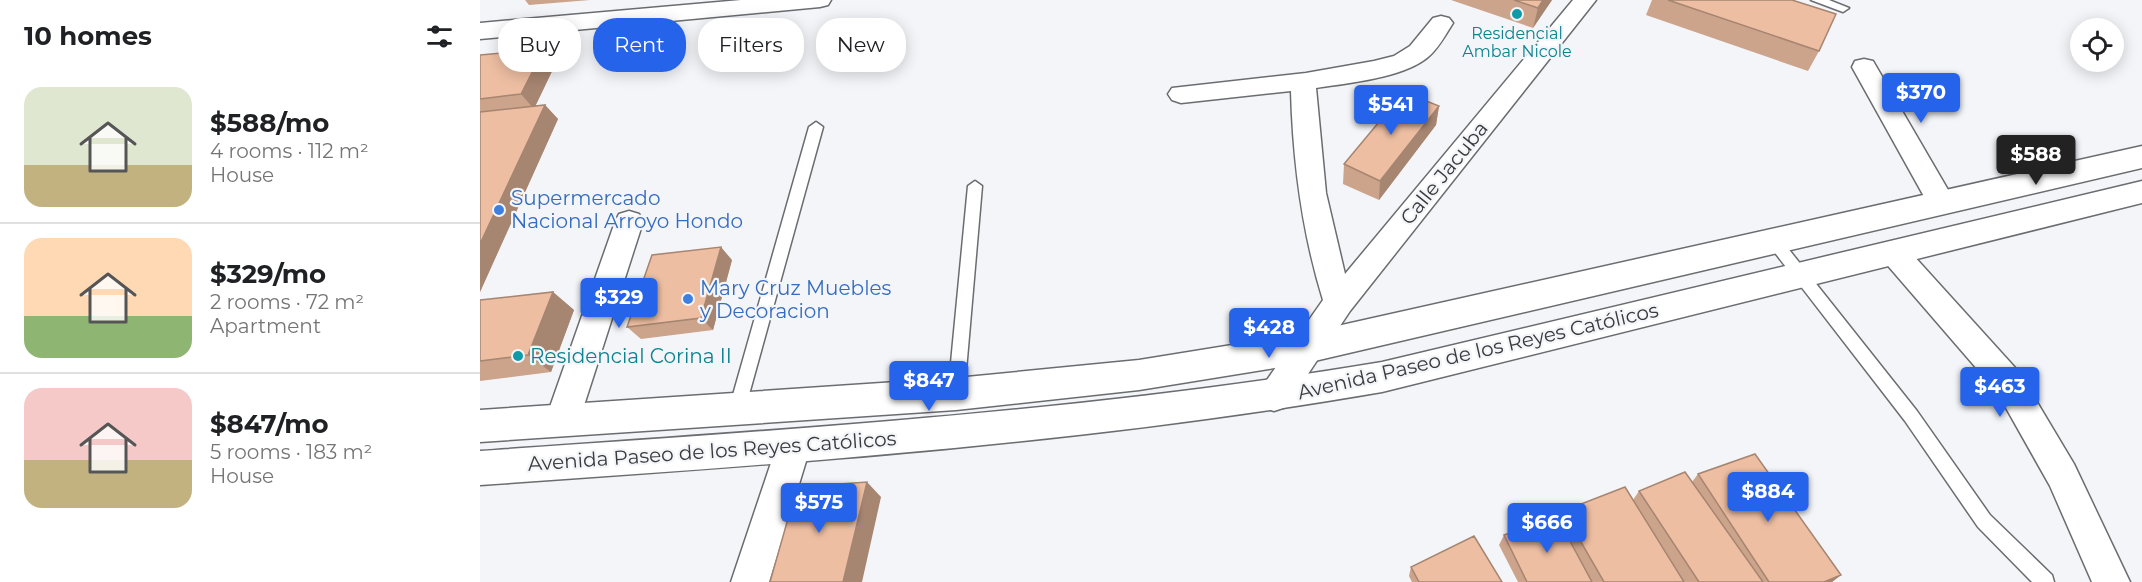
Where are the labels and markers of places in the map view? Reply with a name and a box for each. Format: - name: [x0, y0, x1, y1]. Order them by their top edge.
- marker: Residencial Ambar Nicole: [1510, 7, 1524, 21]
- place label: Residencial Ambar Nicole: [1462, 24, 1572, 61]
- pin: $370: [1885, 73, 1957, 124]
- pin: $541: [1355, 85, 1427, 136]
- pin: $588: [2000, 135, 2072, 186]
- place label: Supermercado Nacional Arroyo Hondo: [511, 186, 743, 233]
- marker: Supermercado Nacional Arroyo Hondo: [492, 203, 506, 217]
- place label: Mary Cruz Muebles y Decoracion: [699, 276, 892, 323]
- pin: $329: [583, 278, 655, 329]
- marker: Mary Cruz Muebles y Decoracion: [681, 292, 695, 306]
- pin: $428: [1233, 308, 1305, 359]
- place label: Residencial Corina II: [530, 344, 732, 368]
- marker: Residencial Corina II: [511, 349, 525, 363]
- pin: $847: [893, 361, 965, 412]
- pin: $463: [1964, 367, 2036, 418]
- pin: $884: [1732, 472, 1804, 523]
- pin: $575: [783, 483, 855, 534]
- pin: $666: [1511, 503, 1583, 554]

